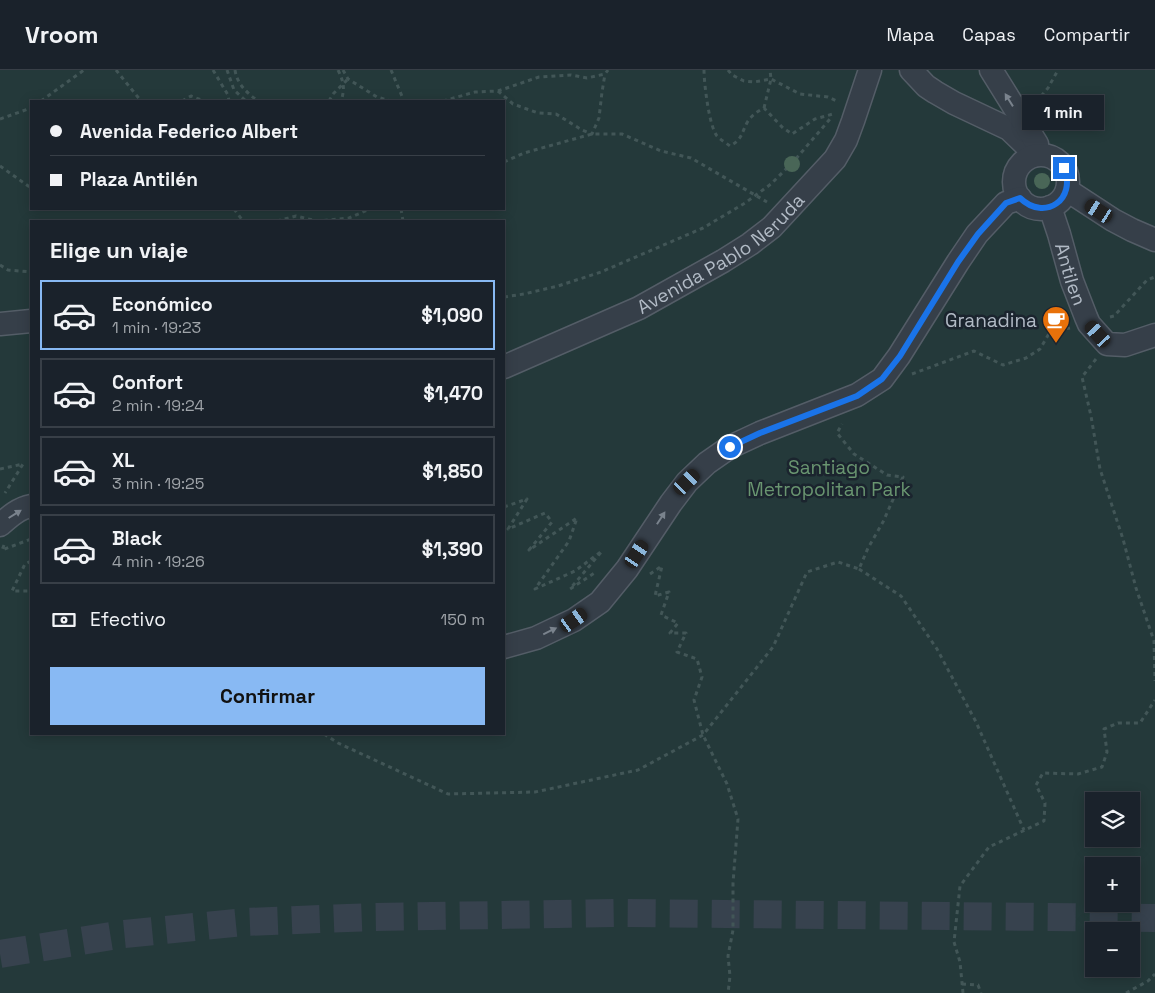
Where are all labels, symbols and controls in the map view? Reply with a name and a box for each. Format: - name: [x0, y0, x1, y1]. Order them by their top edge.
- text: Vroom: [25, 19, 99, 50]
- text: Mapa: [886, 23, 934, 46]
- text: Capas: [962, 23, 1016, 46]
- text: Compartir: [1044, 23, 1130, 46]
- one-way arrow: [1004, 93, 1013, 106]
- callout: 1 min: [1023, 96, 1105, 131]
- text: 1 min: [1043, 102, 1083, 123]
- text: Avenida Federico Albert: [80, 119, 298, 144]
- route end: [1053, 157, 1075, 179]
- text: Plaza Antilén: [80, 167, 198, 192]
- street label: Avenida Pablo Neruda: [632, 188, 810, 319]
- car: [1082, 197, 1115, 225]
- text: Elige un viaje: [50, 236, 188, 264]
- street label: Antilen: [1049, 240, 1093, 309]
- text: Económico: [112, 292, 213, 317]
- icon: car: [52, 293, 97, 338]
- text: $1,090: [421, 303, 483, 328]
- cafe icon: Granadina: [1041, 305, 1071, 344]
- place label: Granadina: [945, 308, 1037, 333]
- text: 1 min · 19:23: [112, 317, 201, 338]
- car: [1082, 318, 1113, 350]
- text: Confort: [112, 370, 183, 395]
- icon: car: [52, 371, 97, 416]
- text: $1,470: [423, 381, 483, 406]
- text: 2 min · 19:24: [112, 395, 204, 416]
- route start: [719, 436, 741, 458]
- text: XL: [112, 448, 135, 473]
- icon: car: [52, 449, 97, 494]
- park label: Santiago Metropolitan Park: [747, 455, 911, 502]
- text: $1,850: [422, 459, 483, 484]
- car: [670, 466, 703, 498]
- text: 3 min · 19:25: [112, 473, 204, 494]
- one-way arrow: [8, 509, 21, 518]
- one-way arrow: [656, 511, 666, 524]
- text: Black: [112, 526, 162, 551]
- icon: car: [52, 527, 97, 572]
- text: $1,390: [422, 537, 483, 562]
- car: [622, 537, 651, 571]
- text: 4 min · 19:26: [112, 551, 205, 572]
- car: [557, 605, 590, 635]
- icon: cash: [50, 606, 78, 634]
- text: Efectivo: [90, 607, 166, 632]
- text: 150 m: [441, 609, 485, 630]
- one-way arrow: [543, 627, 557, 635]
- button: Confirmar: [50, 667, 485, 725]
- map controls: [1085, 792, 1140, 977]
- button: layers: [1085, 792, 1140, 847]
- button: +: [1085, 857, 1140, 912]
- button: −: [1085, 922, 1140, 977]

